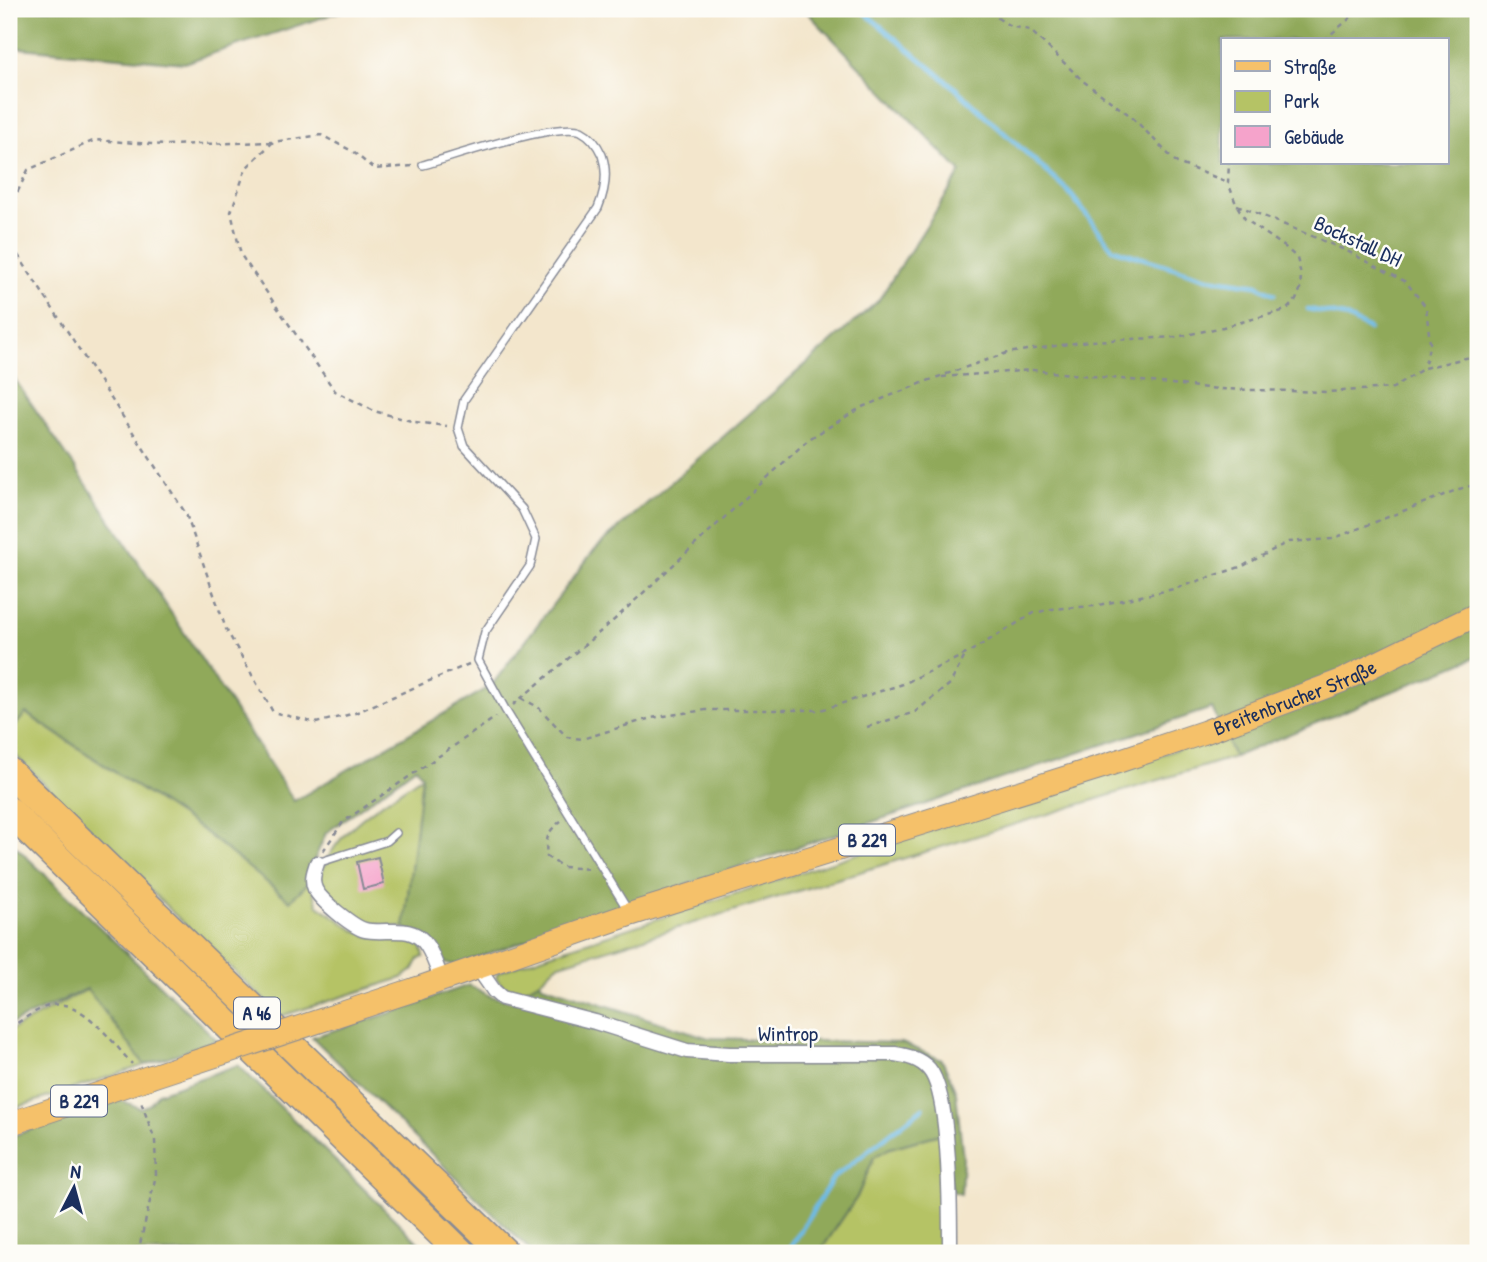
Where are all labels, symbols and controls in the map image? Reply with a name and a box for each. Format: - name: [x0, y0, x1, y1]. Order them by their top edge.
- legend: [1221, 38, 1448, 164]
- text: Straße: [1284, 52, 1337, 81]
- text: Park: [1284, 86, 1319, 115]
- text: Gebäude: [1284, 122, 1344, 151]
- street label: Bockstall DH: [1310, 208, 1407, 274]
- street label: Breitenbrucher Straße: [1209, 652, 1381, 742]
- road number: B 229: [839, 824, 895, 856]
- road number: A 46: [234, 998, 280, 1028]
- street label: Wintrop: [758, 1019, 818, 1048]
- road number: B 229: [51, 1086, 107, 1116]
- north arrow: [38, 1154, 108, 1224]
- text: N: [69, 1158, 82, 1185]

